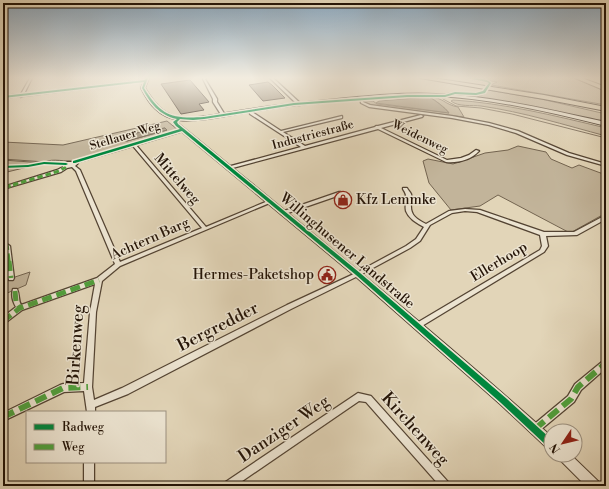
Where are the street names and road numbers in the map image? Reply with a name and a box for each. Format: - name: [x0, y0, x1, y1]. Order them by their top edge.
- street label: Industriestraße: [270, 117, 356, 153]
- street label: Weidenweg: [389, 117, 451, 157]
- street label: Stellauer Weg: [88, 118, 163, 154]
- street label: Mittelweg: [150, 150, 205, 209]
- street label: Willinghusener Landstraße: [275, 188, 418, 313]
- street label: Achtern Barg: [107, 213, 193, 265]
- street label: Ellerhoop: [467, 238, 531, 286]
- street label: Bergredder: [173, 297, 262, 357]
- street label: Birkenweg: [62, 304, 90, 387]
- street label: Kirchenweg: [376, 388, 454, 470]
- street label: Danziger Weg: [234, 390, 334, 468]

